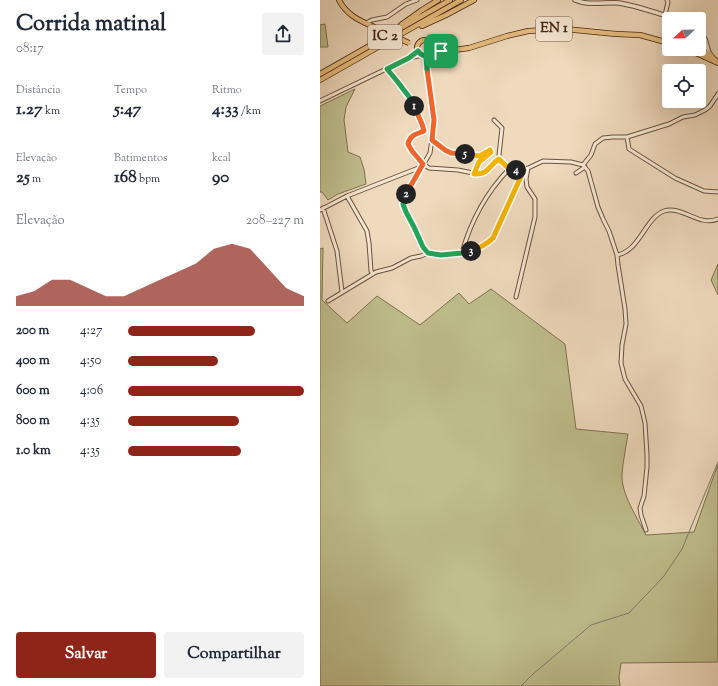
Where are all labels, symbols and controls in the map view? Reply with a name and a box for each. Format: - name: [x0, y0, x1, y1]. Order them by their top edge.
- text: Corrida matinal: [16, 9, 166, 41]
- north arrow: [662, 12, 706, 56]
- map controls: [662, 12, 706, 108]
- button: share: [262, 13, 304, 55]
- road number: EN 1: [536, 17, 572, 41]
- road number: IC 2: [368, 25, 402, 49]
- pin: [424, 34, 458, 68]
- text: 08:17: [16, 40, 44, 58]
- icon: arrive: [430, 40, 452, 62]
- button: locate: [662, 64, 706, 108]
- text: Distância: [16, 82, 61, 98]
- text: Tempo: [114, 82, 147, 98]
- text: Ritmo: [212, 82, 242, 98]
- pin: 1: [404, 96, 424, 116]
- text: 1.27: [16, 98, 43, 122]
- text: 5:47: [114, 98, 141, 122]
- text: 4:33: [212, 98, 239, 122]
- text: 1: [412, 98, 416, 114]
- text: km: [43, 103, 60, 119]
- text: /km: [239, 103, 261, 119]
- pin: 5: [455, 144, 475, 164]
- text: 5: [463, 146, 467, 162]
- text: Elevação: [16, 150, 57, 166]
- text: Batimentos: [114, 150, 167, 166]
- text: kcal: [212, 150, 231, 166]
- pin: 4: [506, 160, 526, 180]
- text: 4: [513, 162, 519, 178]
- text: 25: [16, 166, 30, 190]
- text: 168: [114, 166, 137, 190]
- text: 90: [212, 166, 229, 190]
- text: m: [30, 171, 41, 187]
- text: bpm: [137, 171, 160, 187]
- pin: 2: [396, 184, 416, 204]
- text: 2: [403, 186, 409, 202]
- text: Elevação: [16, 212, 65, 230]
- text: 208–227 m: [246, 212, 304, 230]
- pin: 3: [461, 241, 481, 261]
- text: 3: [469, 243, 473, 259]
- text: 200 m: [16, 322, 49, 340]
- text: 4:27: [80, 322, 103, 340]
- text: 400 m: [16, 352, 50, 370]
- text: 4:50: [80, 352, 101, 370]
- text: 600 m: [16, 382, 50, 400]
- text: 4:06: [80, 382, 103, 400]
- text: 800 m: [16, 412, 50, 430]
- text: 4:35: [80, 412, 100, 430]
- text: 1.0 km: [16, 442, 51, 460]
- text: 4:35: [80, 442, 100, 460]
- button: Salvar: [16, 632, 156, 678]
- button: Compartilhar: [164, 632, 304, 678]

